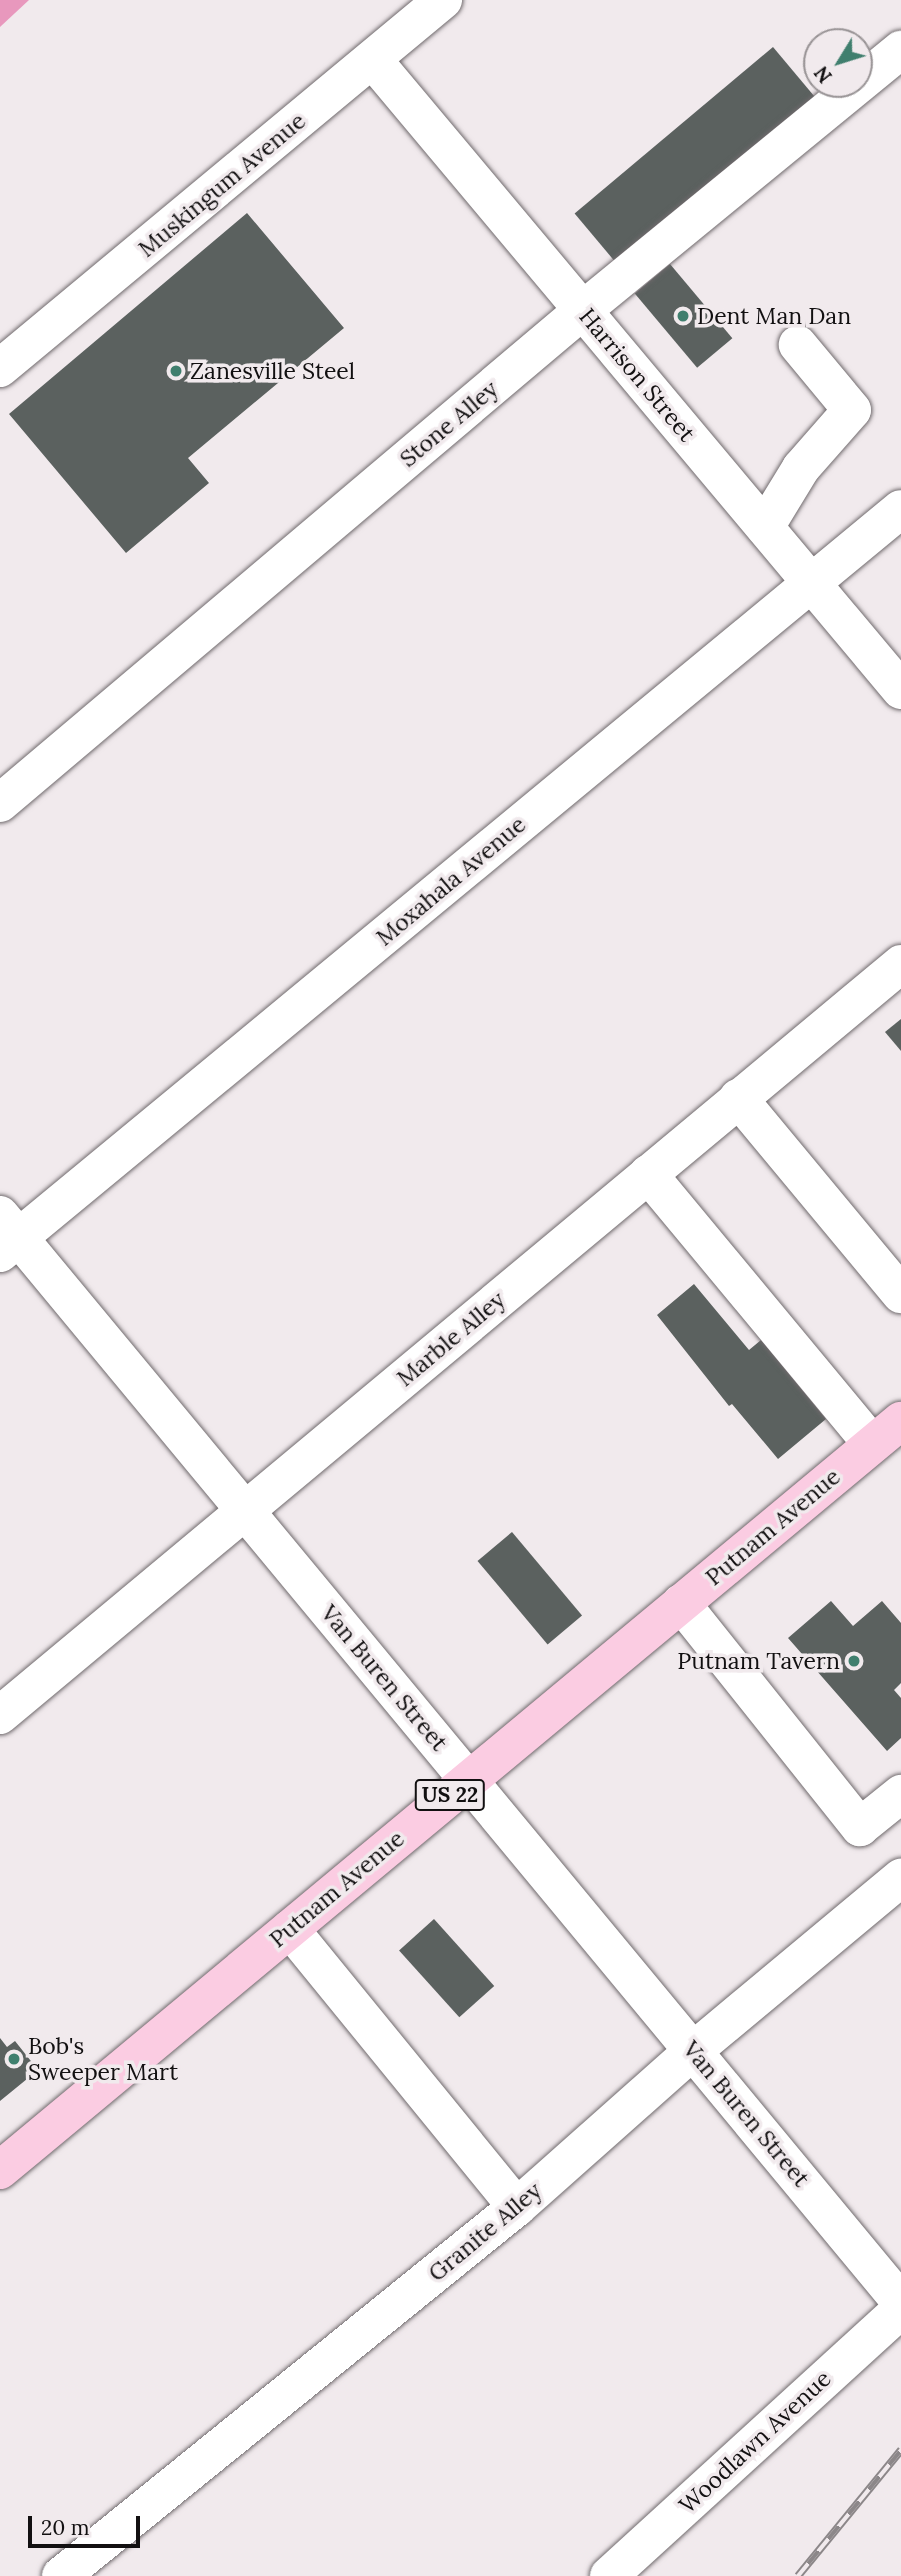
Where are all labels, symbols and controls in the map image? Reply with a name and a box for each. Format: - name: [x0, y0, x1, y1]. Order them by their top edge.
- north arrow: [803, 28, 873, 98]
- text: N: [809, 62, 837, 88]
- street label: Muskingum Avenue: [133, 107, 311, 263]
- place label: Dent Man Dan: [697, 302, 851, 330]
- street label: Harrison Street: [573, 303, 701, 447]
- marker: Dent Man Dan: [675, 308, 691, 324]
- place label: Zanesville Steel: [190, 357, 355, 385]
- marker: Zanesville Steel: [168, 363, 184, 379]
- street label: Stone Alley: [394, 375, 504, 473]
- street label: Moxahala Avenue: [371, 811, 531, 951]
- street label: Marble Alley: [391, 1286, 511, 1392]
- street label: Putnam Avenue: [700, 1463, 846, 1591]
- street label: Van Buren Street: [315, 1600, 453, 1756]
- place label: Putnam Tavern: [677, 1647, 840, 1675]
- marker: Putnam Tavern: [846, 1653, 862, 1669]
- road number: US 22: [413, 1778, 487, 1812]
- street label: Putnam Avenue: [264, 1825, 410, 1953]
- place label: Bob's Sweeper Mart: [28, 2032, 178, 2086]
- street label: Van Buren Street: [677, 2036, 815, 2192]
- marker: Bob's Sweeper Mart: [6, 2051, 22, 2067]
- street label: Granite Alley: [423, 2177, 547, 2287]
- street label: Woodlawn Avenue: [674, 2365, 836, 2519]
- scale bar: [32, 2502, 144, 2546]
- text: 20 m: [41, 2514, 90, 2541]

